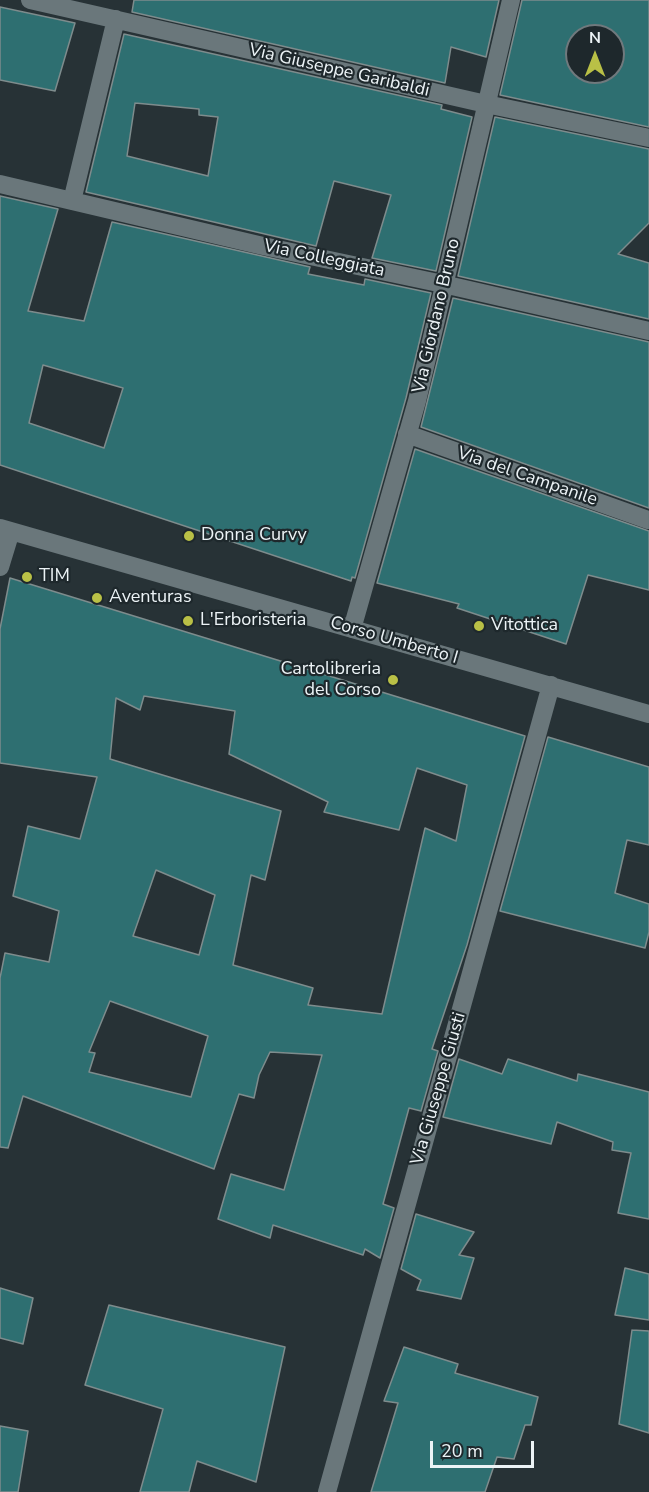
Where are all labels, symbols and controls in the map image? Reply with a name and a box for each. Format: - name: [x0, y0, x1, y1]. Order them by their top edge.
- north arrow: [565, 24, 625, 84]
- text: N: [589, 27, 601, 49]
- street label: Via Giuseppe Garibaldi: [247, 40, 431, 102]
- street label: Via Colleggiata: [262, 236, 386, 282]
- street label: Via Giordano Bruno: [409, 237, 465, 395]
- street label: Via del Campanile: [454, 443, 600, 511]
- place label: Donna Curvy: [201, 525, 307, 547]
- marker: Donna Curvy: [182, 529, 196, 543]
- place label: TIM: [39, 566, 70, 588]
- marker: TIM: [20, 570, 34, 584]
- place label: Aventuras: [109, 587, 192, 609]
- marker: Aventuras: [90, 591, 104, 605]
- place label: L'Erboristeria: [200, 610, 306, 632]
- street label: Corso Umberto I: [328, 612, 460, 670]
- marker: L'Erboristeria: [181, 614, 195, 628]
- place label: Vitottica: [491, 615, 558, 637]
- marker: Vitottica: [472, 619, 486, 633]
- place label: Cartolibreria del Corso: [280, 659, 381, 702]
- marker: Cartolibreria del Corso: [386, 673, 400, 687]
- street label: Via Giuseppe Giusti: [407, 1010, 471, 1168]
- scale bar: [433, 1429, 536, 1467]
- text: 20 m: [441, 1439, 483, 1463]

